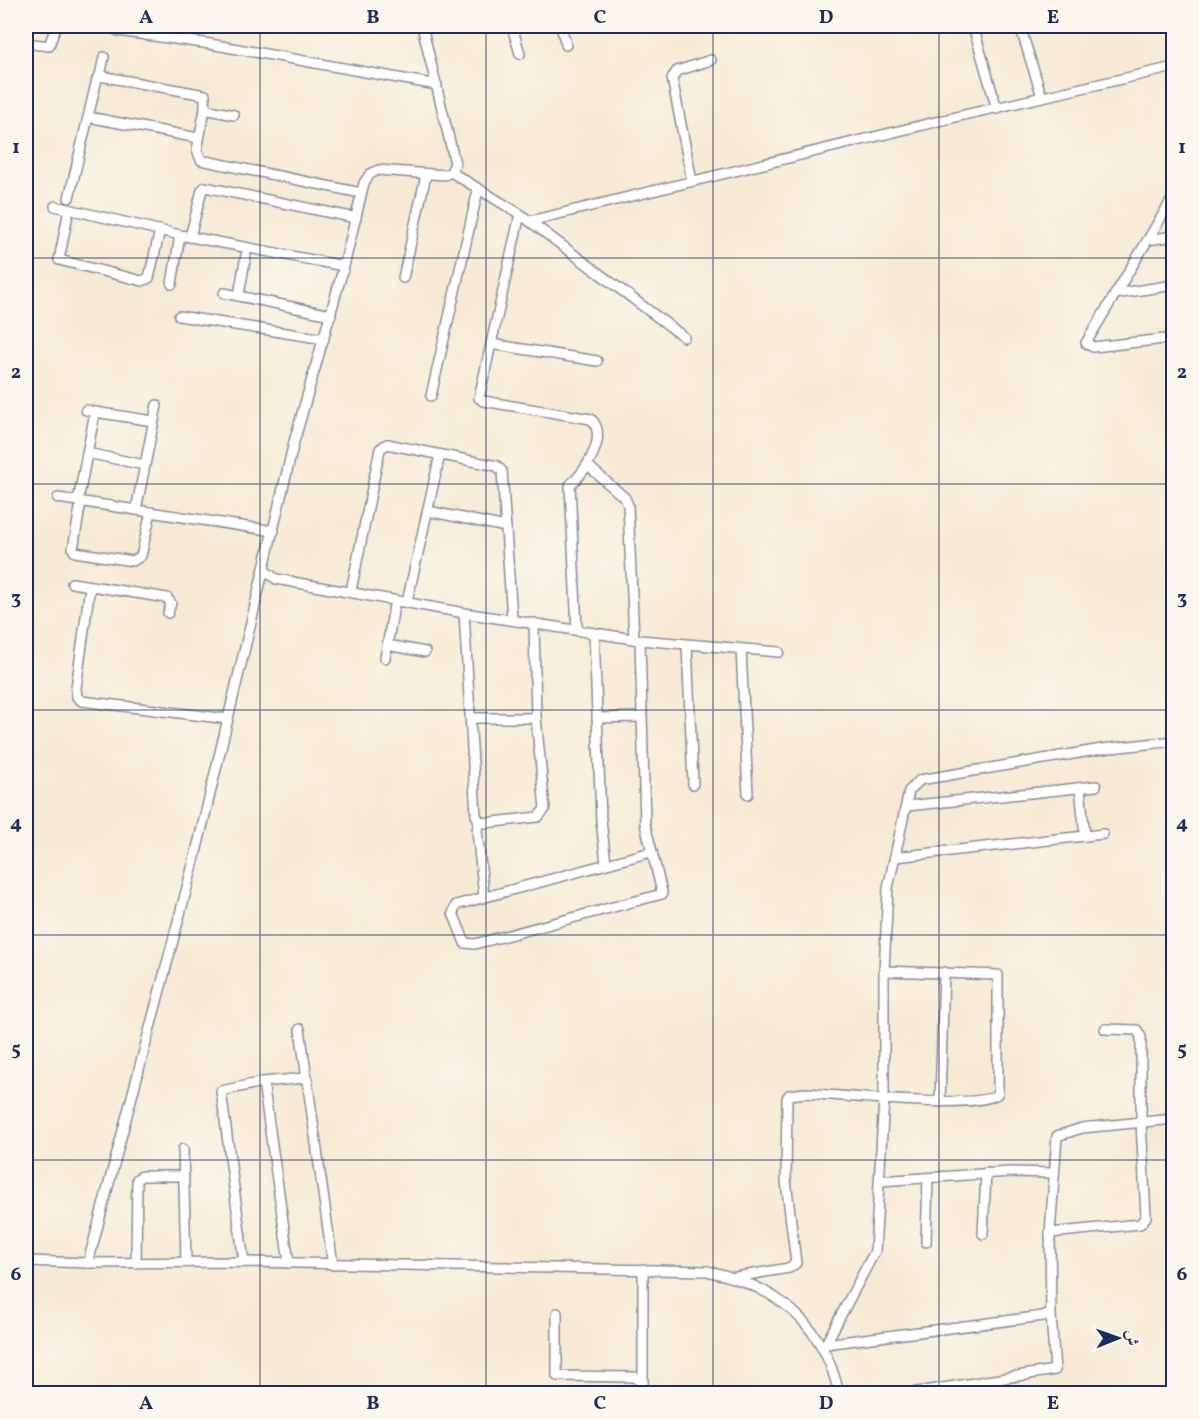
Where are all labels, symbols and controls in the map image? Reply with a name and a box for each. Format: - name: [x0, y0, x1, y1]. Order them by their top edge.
- text: A: [139, 4, 153, 32]
- text: B: [366, 4, 380, 32]
- text: C: [594, 4, 607, 32]
- text: D: [819, 4, 833, 32]
- text: E: [1047, 4, 1059, 32]
- text: 1: [12, 134, 20, 162]
- text: 1: [1178, 134, 1186, 162]
- text: 2: [11, 359, 21, 387]
- text: 2: [1177, 359, 1187, 387]
- text: 3: [11, 585, 21, 613]
- text: 3: [1177, 585, 1187, 613]
- text: 4: [10, 810, 22, 838]
- text: 4: [1176, 810, 1188, 838]
- text: 5: [11, 1036, 21, 1064]
- text: 5: [1177, 1036, 1187, 1064]
- text: 6: [11, 1261, 22, 1289]
- text: 6: [1177, 1261, 1188, 1289]
- north arrow: [1088, 1308, 1148, 1368]
- text: ش: [1120, 1330, 1142, 1346]
- text: A: [139, 1390, 153, 1418]
- text: B: [366, 1390, 380, 1418]
- text: C: [594, 1390, 607, 1418]
- text: D: [819, 1390, 833, 1418]
- text: E: [1047, 1390, 1059, 1418]

